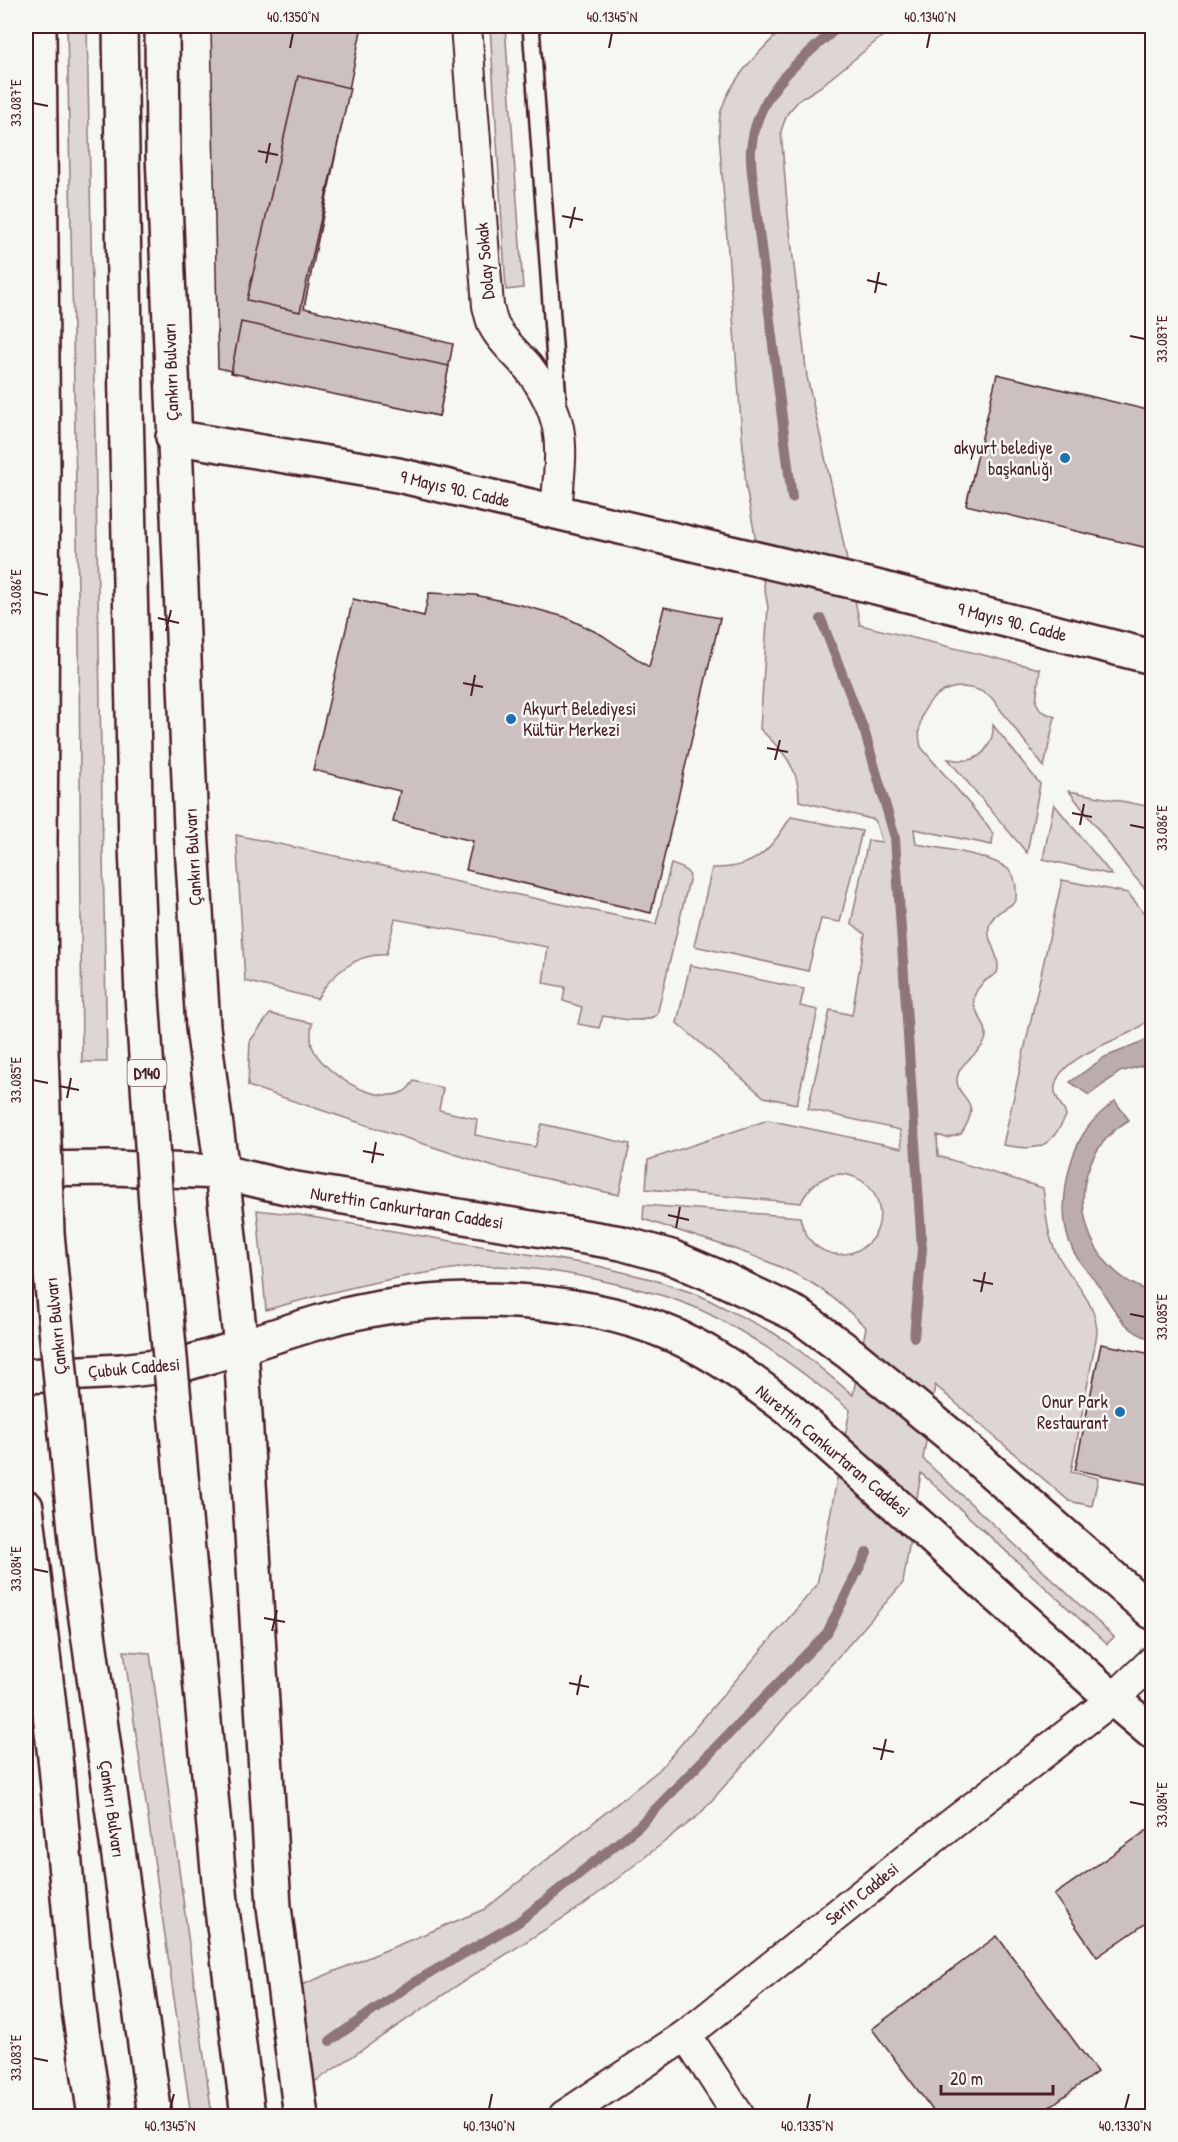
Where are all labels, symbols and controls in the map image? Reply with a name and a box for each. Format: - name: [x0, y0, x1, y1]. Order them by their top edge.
- text: 40.1350°N: [267, 6, 319, 27]
- text: 40.1345°N: [586, 6, 638, 27]
- text: 40.1340°N: [904, 6, 956, 27]
- text: 33.087°E: [5, 79, 26, 127]
- street label: Dolay Sokak: [469, 221, 500, 300]
- text: 33.087°E: [1151, 315, 1172, 363]
- street label: Çankırı Bulvarı: [156, 323, 185, 421]
- place label: akyurt belediye başkanlığı: [954, 435, 1053, 481]
- marker: akyurt belediye başkanlığı: [1058, 451, 1072, 465]
- street label: 9 Mayıs 90. Cadde: [398, 464, 512, 513]
- text: 33.086°E: [5, 569, 26, 615]
- street label: 9 Mayıs 90. Cadde: [955, 596, 1069, 647]
- place label: Akyurt Belediyesi Kültür Merkezi: [523, 696, 636, 742]
- marker: Akyurt Belediyesi Kültür Merkezi: [504, 712, 518, 726]
- text: 33.086°E: [1151, 805, 1172, 851]
- street label: Çankırı Bulvarı: [177, 807, 208, 907]
- text: 33.085°E: [5, 1056, 26, 1103]
- road number: D140: [128, 1060, 166, 1086]
- street label: Nurettin Cankurtaran Caddesi: [309, 1180, 505, 1235]
- street label: Çankırı Bulvarı: [38, 1276, 73, 1376]
- text: 33.085°E: [1151, 1293, 1172, 1340]
- street label: Çubuk Caddesi: [87, 1351, 181, 1384]
- street label: Nurettin Cankurtaran Caddesi: [751, 1378, 916, 1523]
- place label: Onur Park Restaurant: [1037, 1389, 1109, 1435]
- marker: Onur Park Restaurant: [1113, 1405, 1127, 1419]
- text: 33.084°E: [5, 1546, 26, 1592]
- street label: Çankırı Bulvarı: [93, 1759, 132, 1859]
- text: 33.084°E: [1151, 1782, 1172, 1828]
- street label: Serin Caddesi: [820, 1856, 904, 1931]
- text: 33.083°E: [5, 2034, 26, 2081]
- scale bar: [941, 2058, 1054, 2096]
- text: 20 m: [950, 2066, 983, 2091]
- text: 40.1345°N: [144, 2115, 196, 2136]
- text: 40.1340°N: [463, 2115, 515, 2136]
- text: 40.1335°N: [781, 2115, 833, 2136]
- text: 40.1330°N: [1099, 2115, 1151, 2136]

